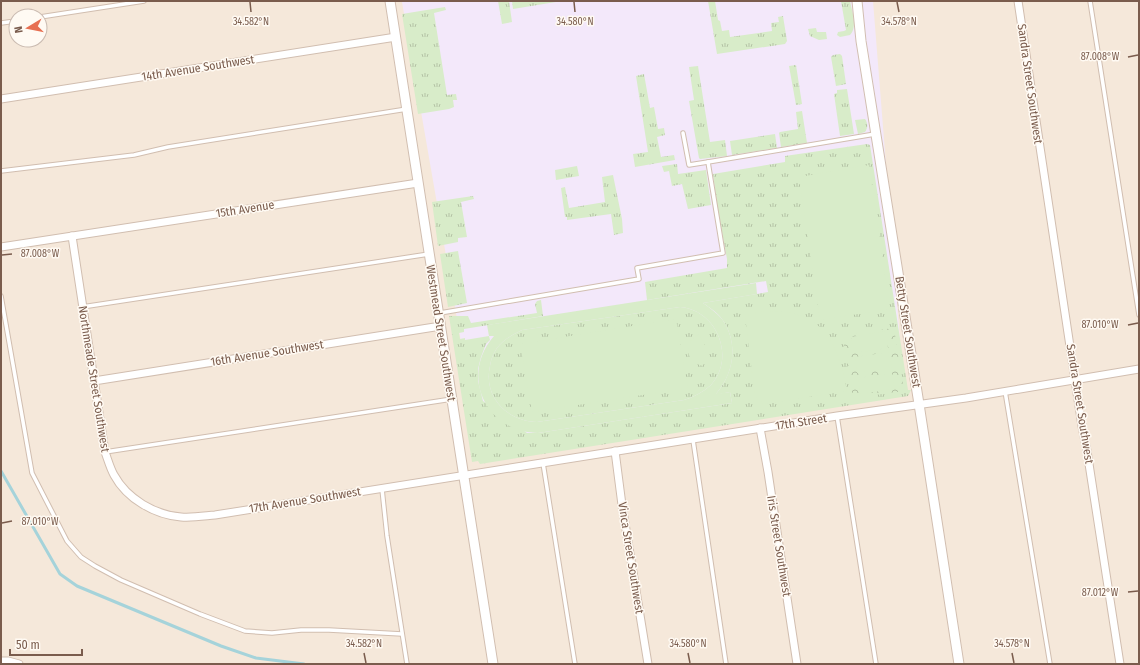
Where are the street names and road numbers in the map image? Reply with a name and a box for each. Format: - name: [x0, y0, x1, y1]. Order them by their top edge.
- street label: Sandra Street Southwest: [1015, 23, 1045, 145]
- street label: 14th Avenue Southwest: [141, 52, 255, 84]
- street label: 15th Avenue: [215, 197, 275, 221]
- street label: Westmead Street Southwest: [423, 264, 459, 402]
- street label: Betty Street Southwest: [892, 275, 924, 389]
- street label: Northmeade Street Southwest: [76, 305, 113, 453]
- street label: 16th Avenue Southwest: [209, 337, 325, 369]
- street label: Sandra Street Southwest: [1064, 343, 1096, 465]
- street label: 17th Street: [774, 411, 828, 433]
- street label: 17th Avenue Southwest: [248, 484, 362, 516]
- street label: Iris Street Southwest: [764, 494, 794, 598]
- street label: Vinca Street Southwest: [615, 501, 647, 615]

